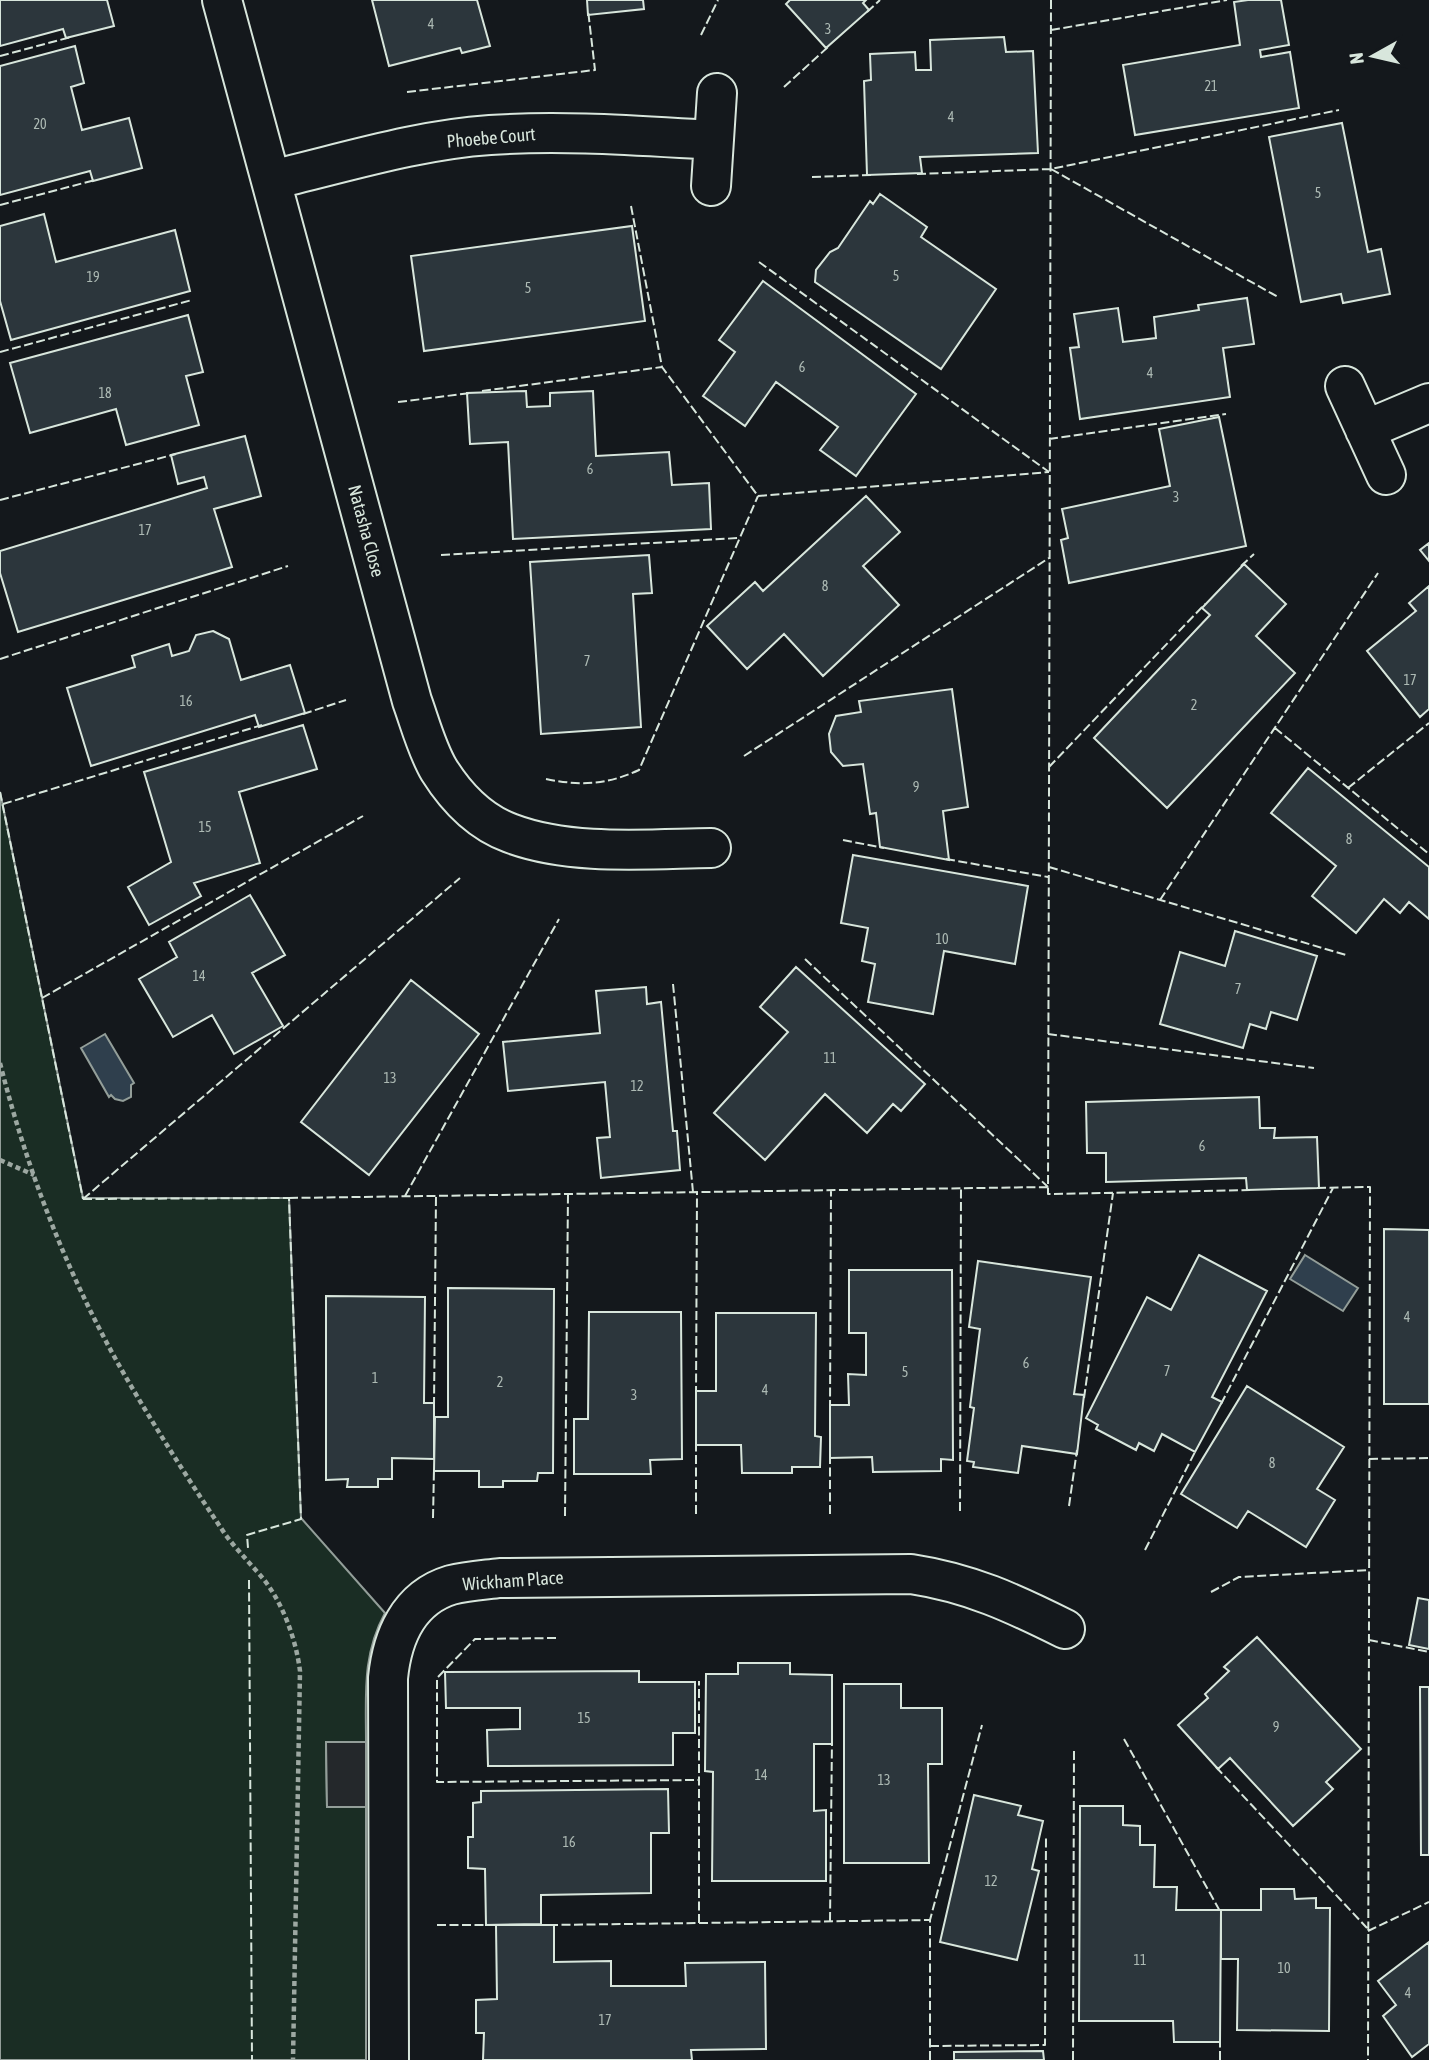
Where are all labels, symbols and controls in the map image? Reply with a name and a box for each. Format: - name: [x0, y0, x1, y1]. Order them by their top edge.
- house number: 4: [428, 16, 435, 32]
- house number: 3: [825, 21, 831, 37]
- north arrow: [1338, 21, 1408, 91]
- text: N: [1344, 51, 1368, 65]
- house number: 21: [1204, 78, 1218, 94]
- house number: 4: [948, 109, 955, 125]
- house number: 20: [33, 116, 47, 132]
- street label: Phoebe Court: [446, 123, 536, 152]
- house number: 5: [1315, 185, 1321, 201]
- house number: 5: [893, 268, 899, 284]
- house number: 19: [86, 269, 100, 285]
- house number: 5: [525, 280, 531, 296]
- house number: 6: [799, 359, 806, 375]
- house number: 4: [1147, 365, 1154, 381]
- house number: 18: [98, 385, 112, 401]
- house number: 6: [587, 461, 594, 477]
- street label: Natasha Close: [344, 483, 389, 579]
- house number: 3: [1173, 489, 1179, 505]
- house number: 17: [138, 522, 152, 538]
- house number: 8: [822, 578, 829, 594]
- house number: 7: [584, 653, 590, 669]
- house number: 17: [1403, 672, 1417, 688]
- house number: 16: [179, 693, 193, 709]
- house number: 2: [1191, 697, 1197, 713]
- house number: 9: [913, 779, 919, 795]
- house number: 15: [198, 819, 212, 835]
- house number: 8: [1346, 831, 1353, 847]
- house number: 10: [935, 931, 949, 947]
- house number: 14: [192, 968, 206, 984]
- house number: 7: [1235, 981, 1241, 997]
- house number: 11: [823, 1050, 837, 1066]
- house number: 13: [383, 1070, 397, 1086]
- house number: 12: [630, 1078, 644, 1094]
- house number: 6: [1199, 1138, 1206, 1154]
- house number: 4: [1404, 1309, 1411, 1325]
- house number: 6: [1023, 1355, 1030, 1371]
- house number: 7: [1164, 1363, 1170, 1379]
- house number: 5: [902, 1364, 908, 1380]
- house number: 1: [372, 1370, 378, 1386]
- house number: 2: [497, 1374, 503, 1390]
- house number: 4: [762, 1382, 769, 1398]
- house number: 3: [631, 1387, 637, 1403]
- house number: 8: [1269, 1455, 1276, 1471]
- street label: Wickham Place: [462, 1567, 564, 1595]
- house number: 15: [577, 1710, 591, 1726]
- house number: 9: [1273, 1719, 1279, 1735]
- house number: 14: [754, 1767, 768, 1783]
- house number: 13: [877, 1772, 891, 1788]
- house number: 16: [562, 1834, 576, 1850]
- house number: 12: [984, 1873, 998, 1889]
- house number: 11: [1133, 1952, 1147, 1968]
- house number: 10: [1277, 1960, 1291, 1976]
- house number: 4: [1405, 1985, 1412, 2001]
- house number: 17: [598, 2012, 612, 2028]

